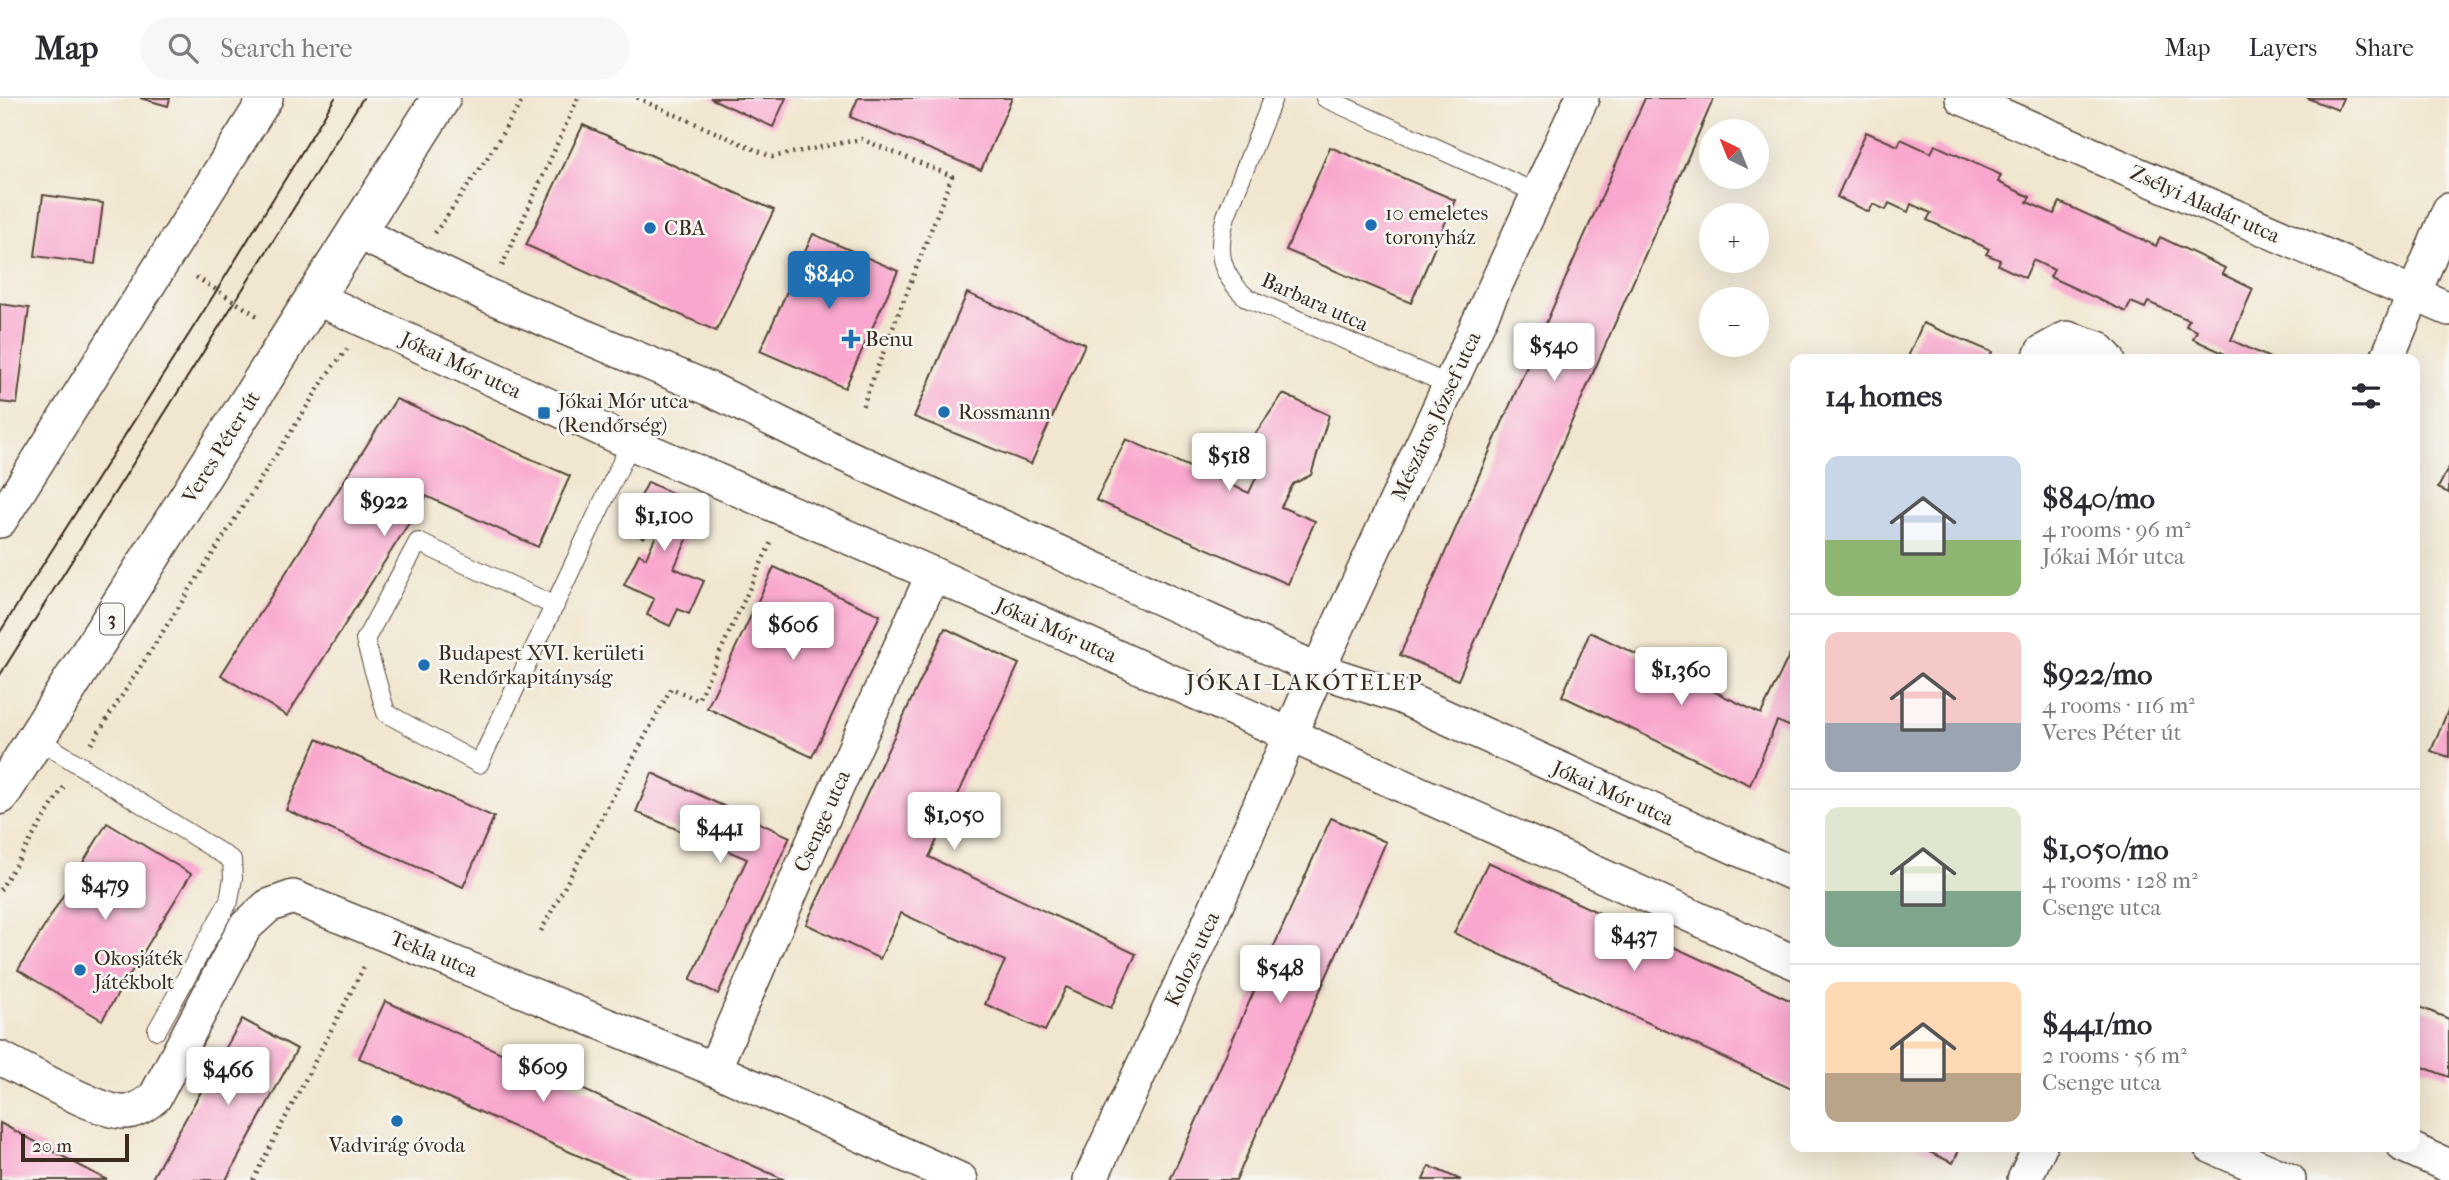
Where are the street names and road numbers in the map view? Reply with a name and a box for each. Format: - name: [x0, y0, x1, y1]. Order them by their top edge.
- street label: Zsélyi Aladár utca: [2126, 160, 2284, 248]
- street label: Barbara utca: [1258, 268, 1372, 336]
- street label: Jókai Mór utca: [395, 326, 525, 404]
- street label: Mészáros József utca: [1386, 328, 1486, 504]
- street label: Veres Péter út: [177, 386, 265, 508]
- street label: Jókai Mór utca: [990, 592, 1121, 668]
- road number: 3: [100, 604, 124, 634]
- street label: Jókai Mór utca: [1547, 755, 1678, 831]
- street label: Csenge utca: [789, 766, 855, 876]
- street label: Kolozs utca: [1160, 908, 1224, 1010]
- street label: Tekla utca: [387, 926, 481, 982]

